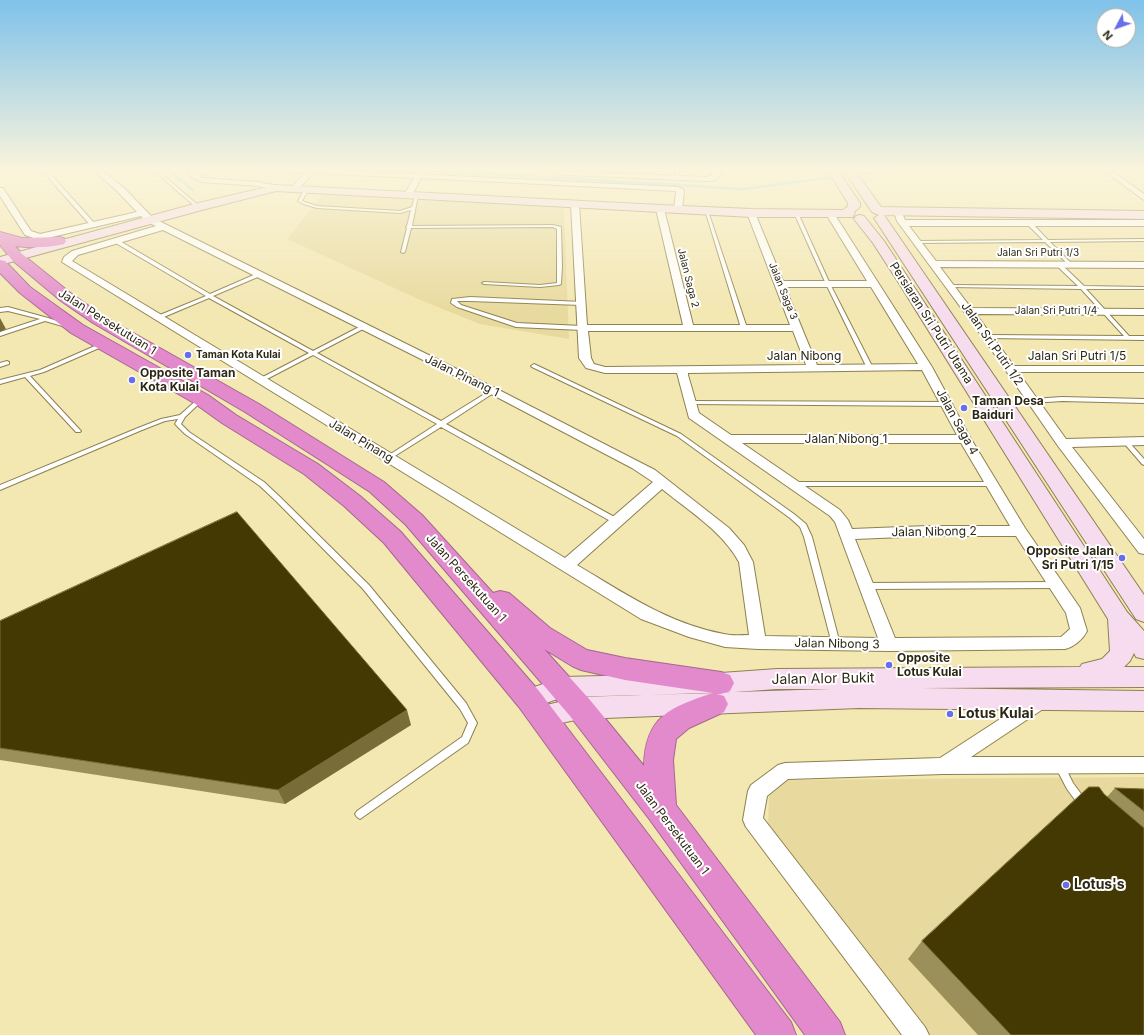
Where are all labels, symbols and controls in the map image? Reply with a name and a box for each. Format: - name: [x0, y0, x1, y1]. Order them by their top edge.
- north arrow: [1096, 8, 1136, 48]
- text: N: [1100, 27, 1116, 43]
- street label: Jalan Saga 2: [675, 247, 701, 309]
- street label: Jalan Sri Putri 1/3: [997, 247, 1079, 259]
- street label: Persiaran Sri Putri Utama: [886, 260, 976, 386]
- street label: Jalan Saga 3: [766, 261, 800, 321]
- street label: Jalan Persekutuan 1: [55, 286, 159, 358]
- street label: Jalan Sri Putri 1/2: [958, 299, 1026, 389]
- street label: Jalan Sri Putri 1/4: [1015, 305, 1097, 317]
- place label: Taman Kota Kulai: [196, 349, 280, 361]
- street label: Jalan Nibong: [767, 349, 841, 363]
- street label: Jalan Sri Putri 1/5: [1028, 349, 1126, 363]
- marker: Taman Kota Kulai: [183, 350, 193, 360]
- street label: Jalan Pinang 1: [423, 352, 501, 400]
- place label: Opposite Taman Kota Kulai: [140, 366, 235, 394]
- marker: Opposite Taman Kota Kulai: [127, 375, 137, 385]
- street label: Jalan Saga 4: [933, 386, 981, 458]
- place label: Taman Desa Baiduri: [972, 394, 1044, 422]
- marker: Taman Desa Baiduri: [959, 403, 969, 413]
- street label: Jalan Pinang: [326, 416, 396, 466]
- street label: Jalan Nibong 1: [805, 432, 887, 446]
- street label: Jalan Nibong 2: [891, 524, 977, 540]
- street label: Jalan Persekutuan 1: [423, 531, 509, 625]
- place label: Opposite Jalan Sri Putri 1/15: [1026, 544, 1114, 572]
- marker: Opposite Jalan Sri Putri 1/15: [1117, 553, 1127, 563]
- street label: Jalan Nibong 3: [794, 636, 880, 652]
- place label: Opposite Lotus Kulai: [897, 651, 962, 679]
- marker: Opposite Lotus Kulai: [884, 660, 894, 670]
- street label: Jalan Alor Bukit: [771, 670, 875, 688]
- place label: Lotus Kulai: [958, 706, 1034, 722]
- marker: Lotus Kulai: [945, 709, 955, 719]
- street label: Jalan Persekutuan 1: [632, 779, 712, 877]
- place label: Lotus's: [1074, 877, 1125, 893]
- marker: Lotus's: [1061, 880, 1071, 890]

